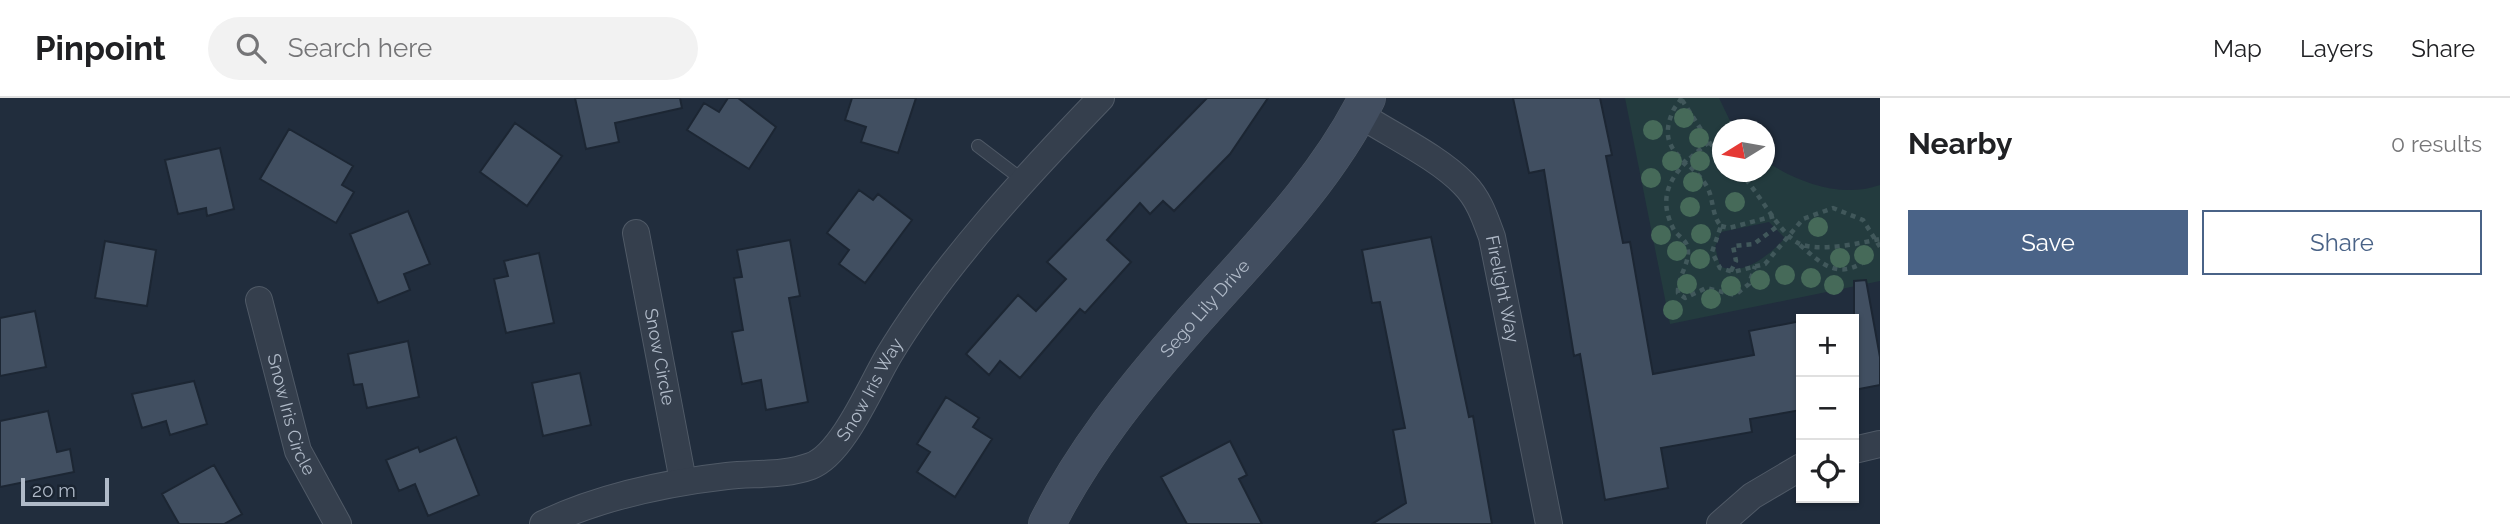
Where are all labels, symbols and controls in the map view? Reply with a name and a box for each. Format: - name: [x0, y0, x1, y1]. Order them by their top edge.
- search box: [208, 17, 698, 80]
- text: Pinpoint: [35, 29, 166, 68]
- icon: search: [232, 29, 270, 67]
- text: Search here: [288, 33, 432, 63]
- text: Map: [2213, 34, 2262, 63]
- text: Layers: [2300, 34, 2373, 63]
- text: Share: [2411, 34, 2475, 63]
- north arrow: [1712, 119, 1775, 182]
- text: Nearby: [1908, 126, 2012, 161]
- text: 0 results: [2391, 130, 2482, 157]
- button: Save: [1908, 210, 2188, 275]
- button: Share: [2202, 210, 2482, 275]
- street label: Firelight Way: [1482, 234, 1524, 345]
- street label: Sego Lily Drive: [1156, 255, 1254, 361]
- street label: Snow Circle: [640, 306, 679, 407]
- map controls: [1796, 314, 1859, 503]
- button: +: [1796, 314, 1859, 377]
- street label: Snow Iris Way: [832, 334, 907, 445]
- street label: Snow Iris Circle: [263, 351, 320, 479]
- button: −: [1796, 377, 1859, 440]
- button: locate: [1796, 440, 1859, 503]
- scale bar: [21, 475, 108, 507]
- text: 20 m: [32, 479, 76, 501]

